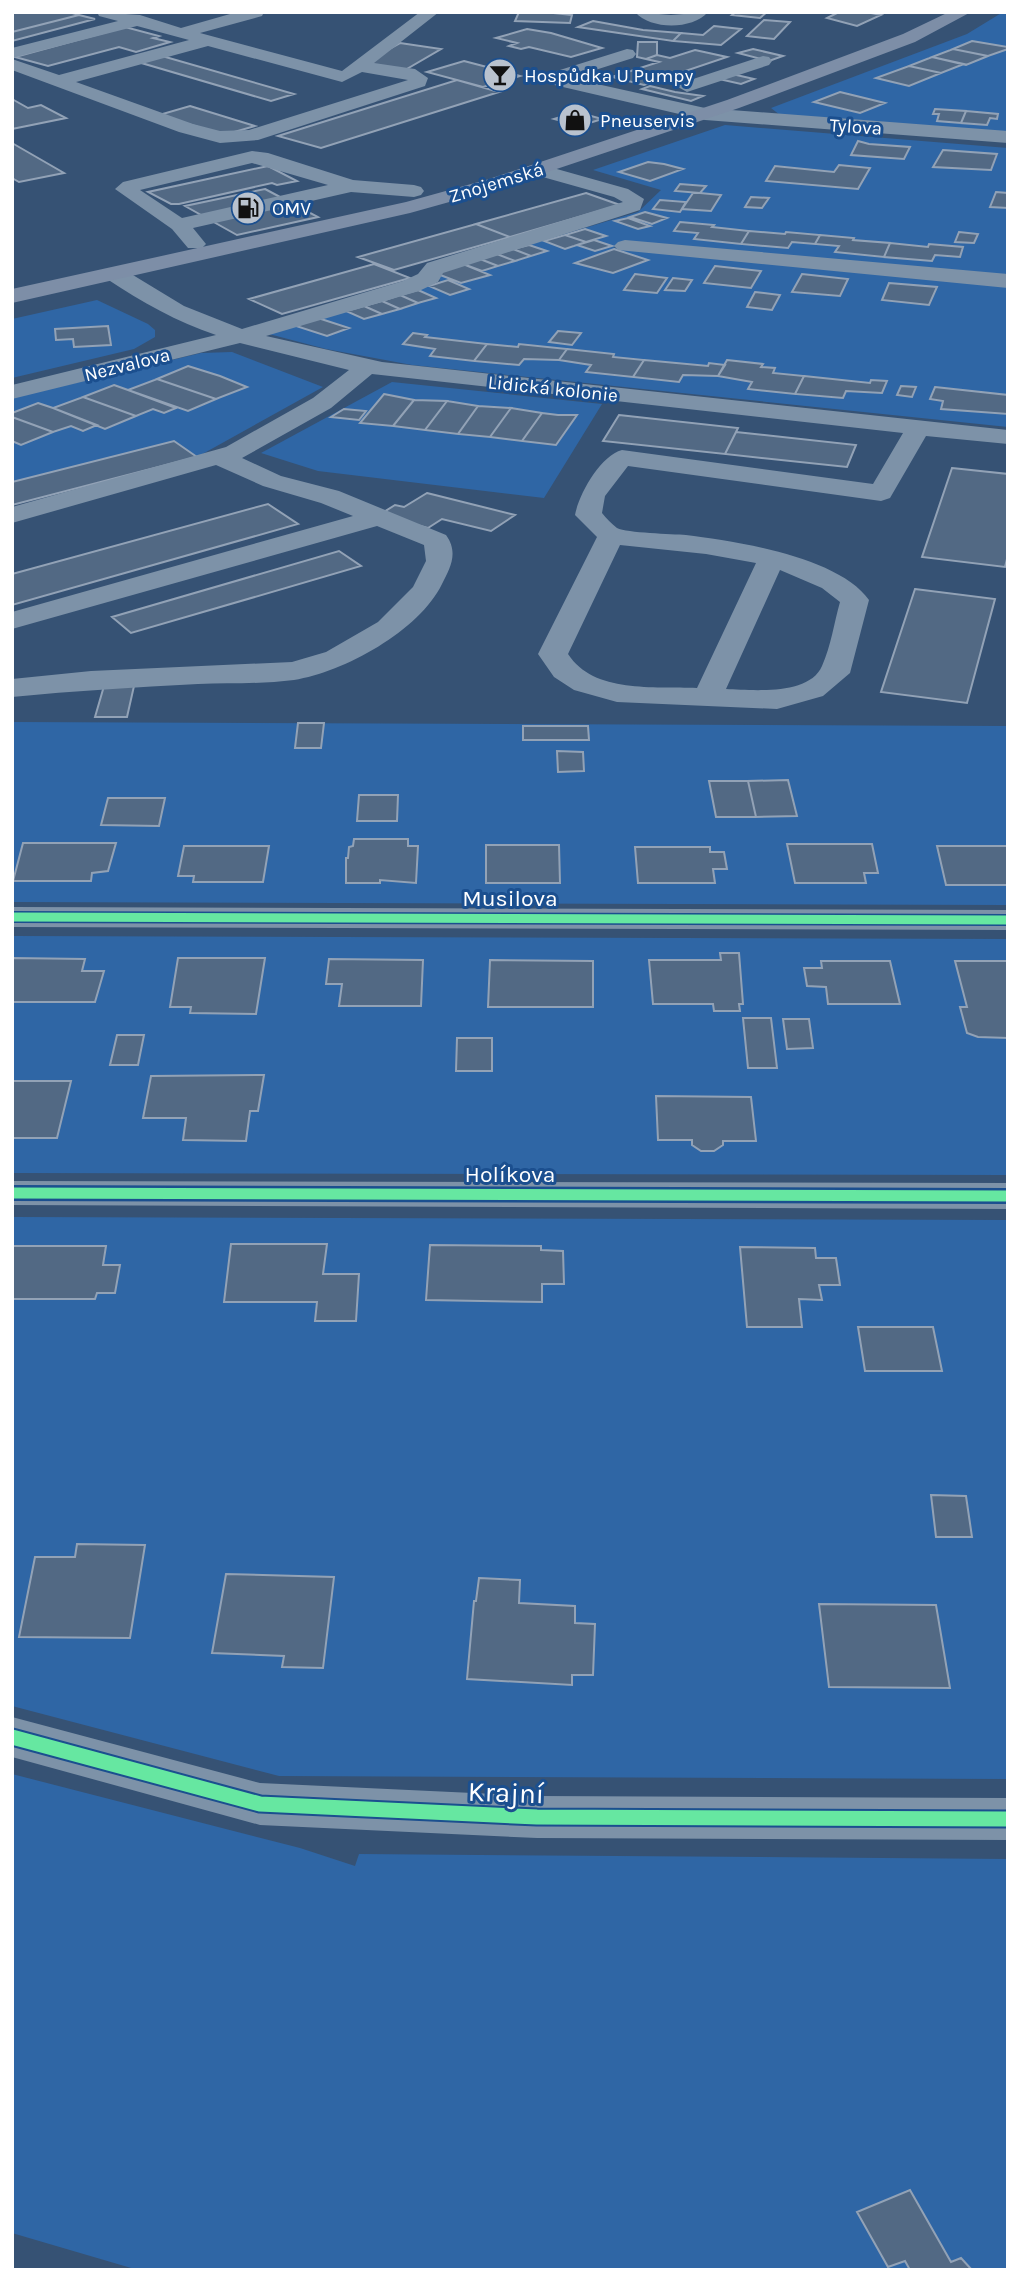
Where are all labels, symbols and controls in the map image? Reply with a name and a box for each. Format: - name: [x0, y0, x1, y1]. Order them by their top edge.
- bar icon: Hospůdka U Pumpy: [481, 56, 519, 94]
- place label: Hospůdka U Pumpy: [524, 65, 693, 87]
- shop icon: Pneuservis: [556, 101, 594, 139]
- place label: Pneuservis: [600, 110, 695, 132]
- street label: Tylova: [829, 114, 883, 140]
- street label: Znojemská: [446, 158, 546, 208]
- fuel station icon: OMV: [229, 189, 267, 227]
- place label: OMV: [272, 198, 311, 220]
- street label: Nezvalova: [82, 344, 172, 386]
- street label: Lidická kolonie: [487, 371, 619, 407]
- street label: Musilova: [462, 885, 558, 912]
- street label: Holíkova: [465, 1161, 556, 1188]
- street label: Krajní: [467, 1775, 545, 1810]

